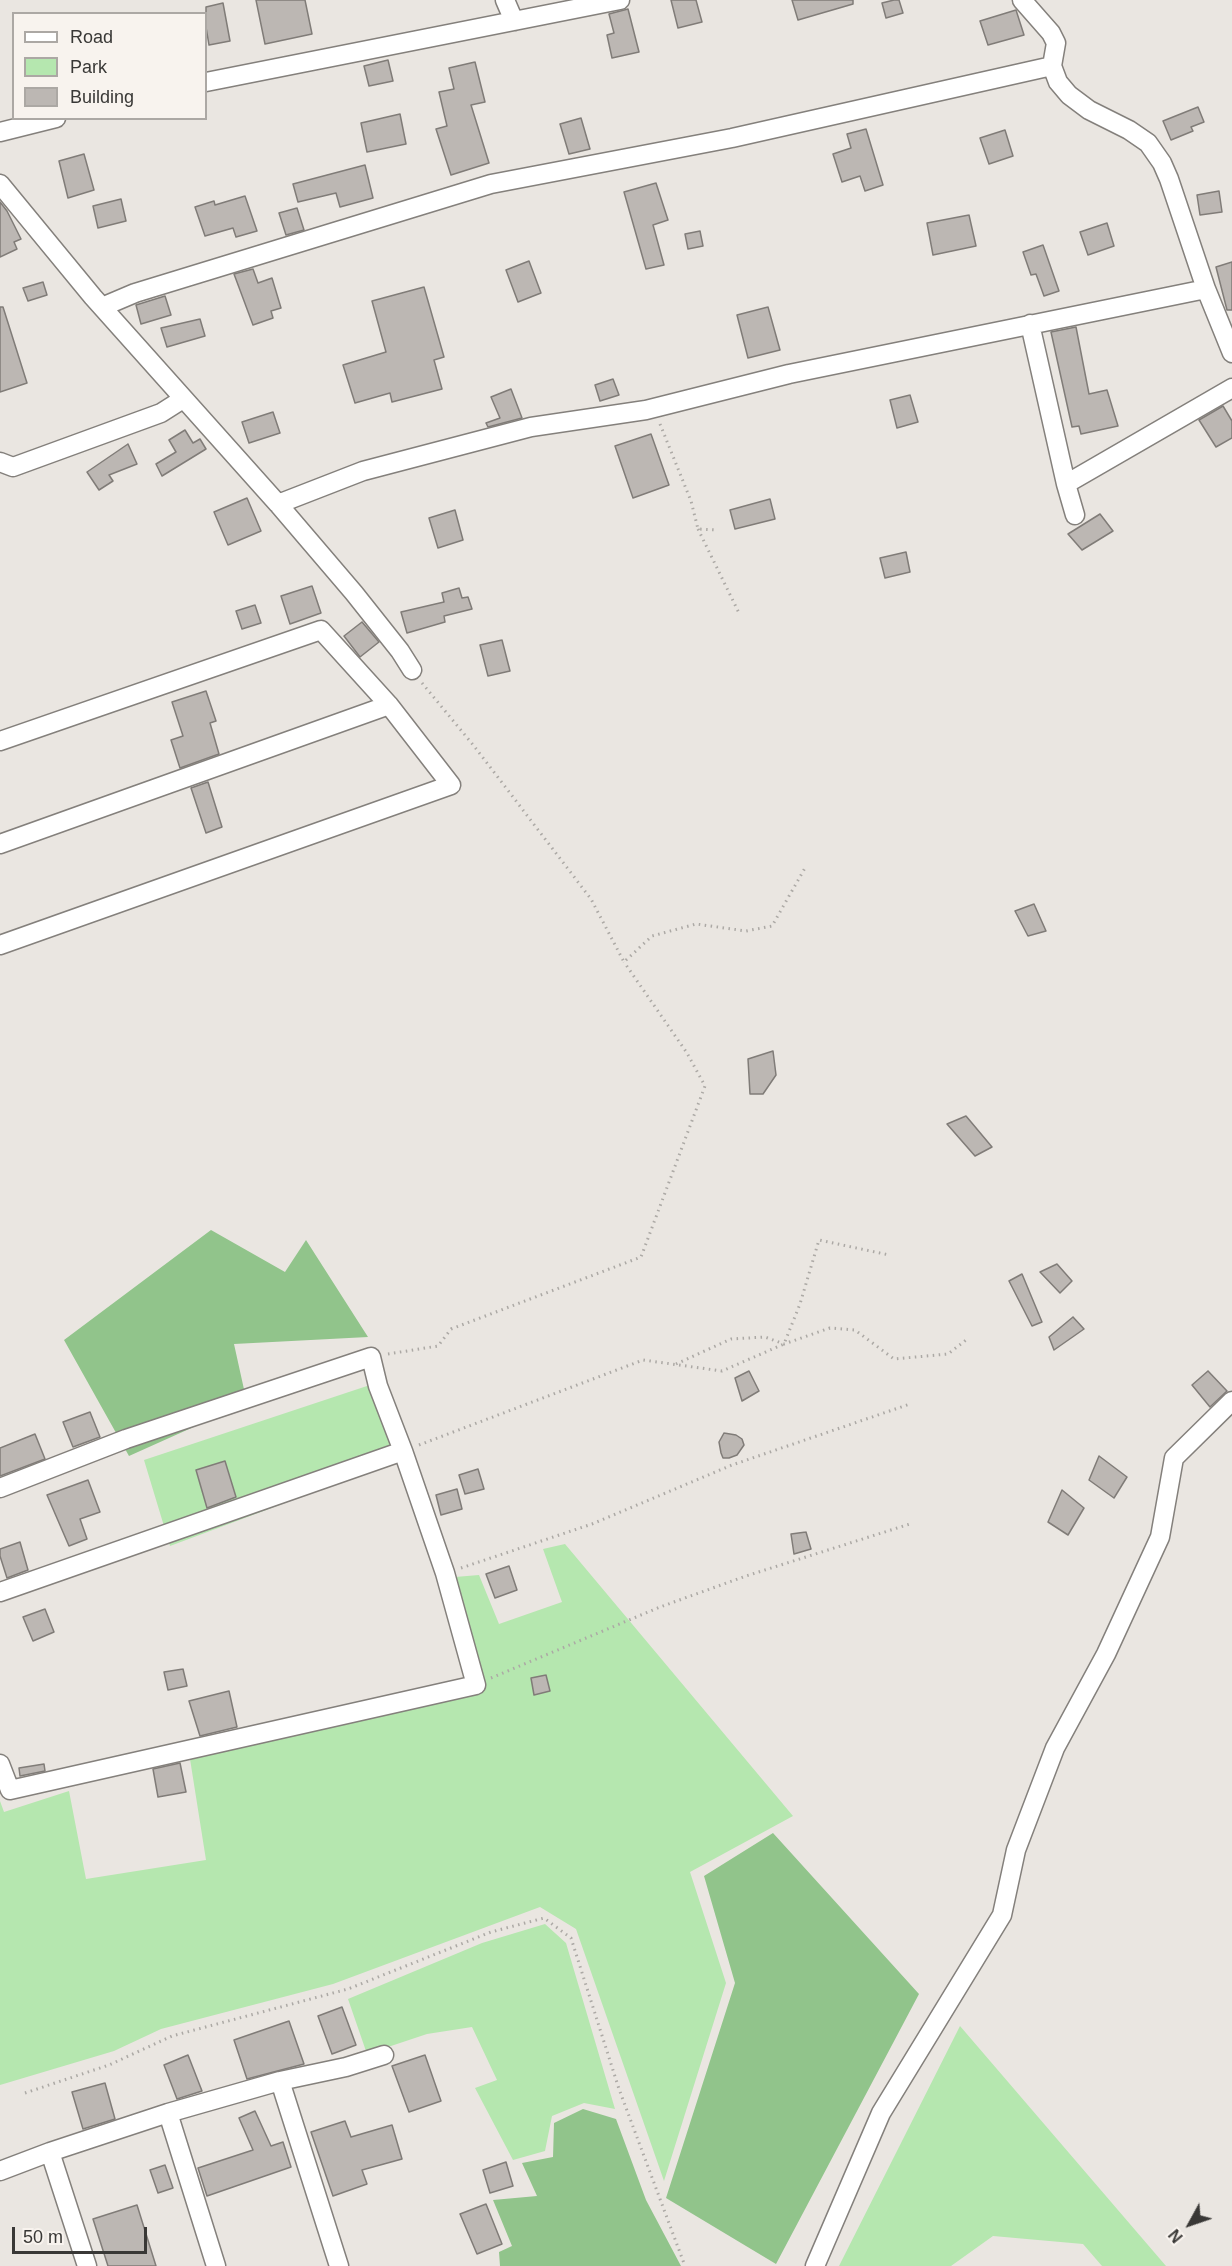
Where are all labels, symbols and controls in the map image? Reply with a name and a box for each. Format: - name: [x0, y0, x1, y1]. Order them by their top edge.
- legend: [12, 12, 207, 120]
- text: Road: [70, 27, 113, 47]
- text: Park: [70, 57, 107, 77]
- text: Building: [70, 87, 134, 107]
- north arrow: [1160, 2194, 1220, 2254]
- scale bar: [15, 2215, 150, 2253]
- text: N: [1166, 2226, 1186, 2246]
- text: 50 m: [23, 2227, 63, 2247]

